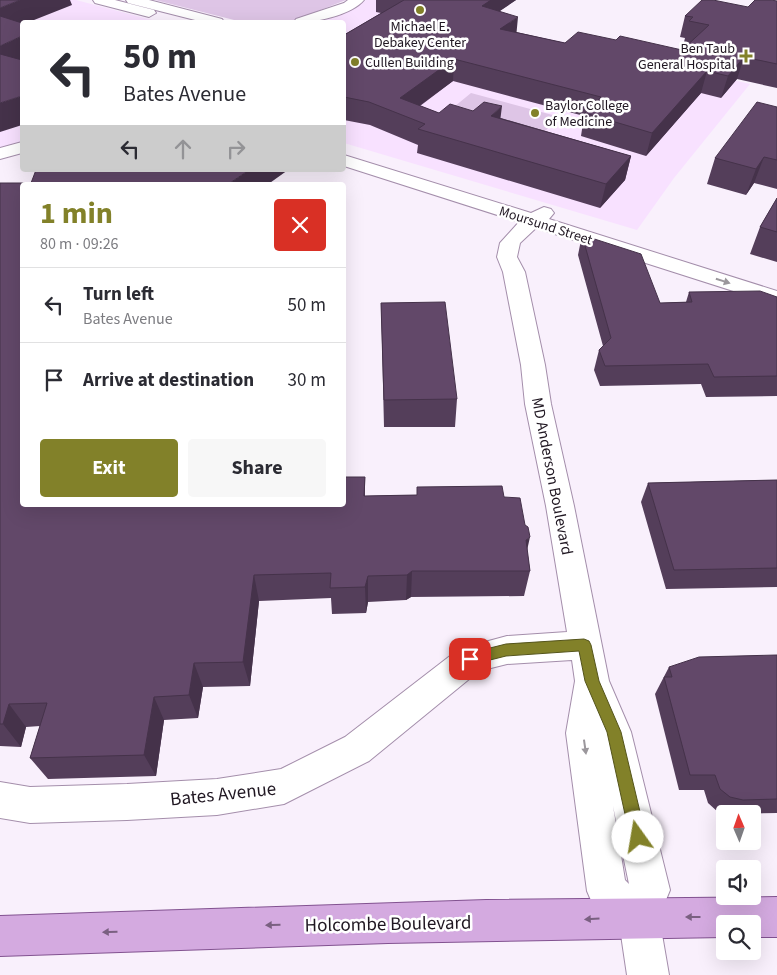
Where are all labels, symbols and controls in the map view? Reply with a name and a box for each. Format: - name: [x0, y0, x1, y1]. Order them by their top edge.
- marker: Michael E. Debakey Center: [414, 4, 426, 16]
- place label: Michael E. Debakey Center: [374, 17, 466, 53]
- text: 50 m: [123, 32, 197, 82]
- place label: Ben Taub General Hospital: [638, 39, 735, 75]
- icon: left: [40, 40, 105, 105]
- marker: Ben Taub General Hospital: [739, 49, 753, 63]
- place label: Cullen Building: [365, 53, 454, 73]
- marker: Cullen Building: [349, 56, 361, 68]
- text: Bates Avenue: [123, 78, 246, 110]
- place label: Baylor College of Medicine: [545, 96, 629, 132]
- marker: Baylor College of Medicine: [529, 107, 541, 119]
- icon: left: [116, 135, 144, 163]
- icon: ahead: [169, 135, 197, 163]
- icon: right: [222, 135, 250, 163]
- text: 1 min: [40, 192, 113, 235]
- button: close: [274, 199, 326, 251]
- street label: Moursund Street: [496, 201, 595, 251]
- text: 80 m · 09:26: [40, 233, 119, 255]
- one-way arrow: [716, 278, 731, 286]
- text: Turn left: [83, 281, 154, 308]
- icon: left: [40, 291, 68, 319]
- text: 50 m: [288, 292, 326, 319]
- text: Bates Avenue: [83, 308, 173, 330]
- icon: arrive: [40, 366, 68, 394]
- text: Arrive at destination: [83, 367, 254, 394]
- text: 30 m: [288, 367, 326, 394]
- street label: MD Anderson Boulevard: [526, 396, 578, 557]
- button: Exit: [40, 439, 178, 497]
- button: Share: [188, 439, 326, 497]
- pin: [449, 638, 491, 680]
- icon: arrive: [456, 645, 484, 673]
- one-way arrow: [581, 739, 589, 755]
- street label: Bates Avenue: [169, 776, 277, 813]
- north arrow: [716, 805, 761, 850]
- map controls: [716, 805, 761, 960]
- position arrow: [611, 810, 663, 862]
- button: sound: [716, 860, 761, 905]
- street label: Holcombe Boulevard: [304, 910, 472, 939]
- one-way arrow: [685, 913, 701, 921]
- button: search: [716, 915, 761, 960]
- one-way arrow: [584, 916, 600, 924]
- one-way arrow: [264, 922, 280, 930]
- one-way arrow: [102, 928, 118, 936]

